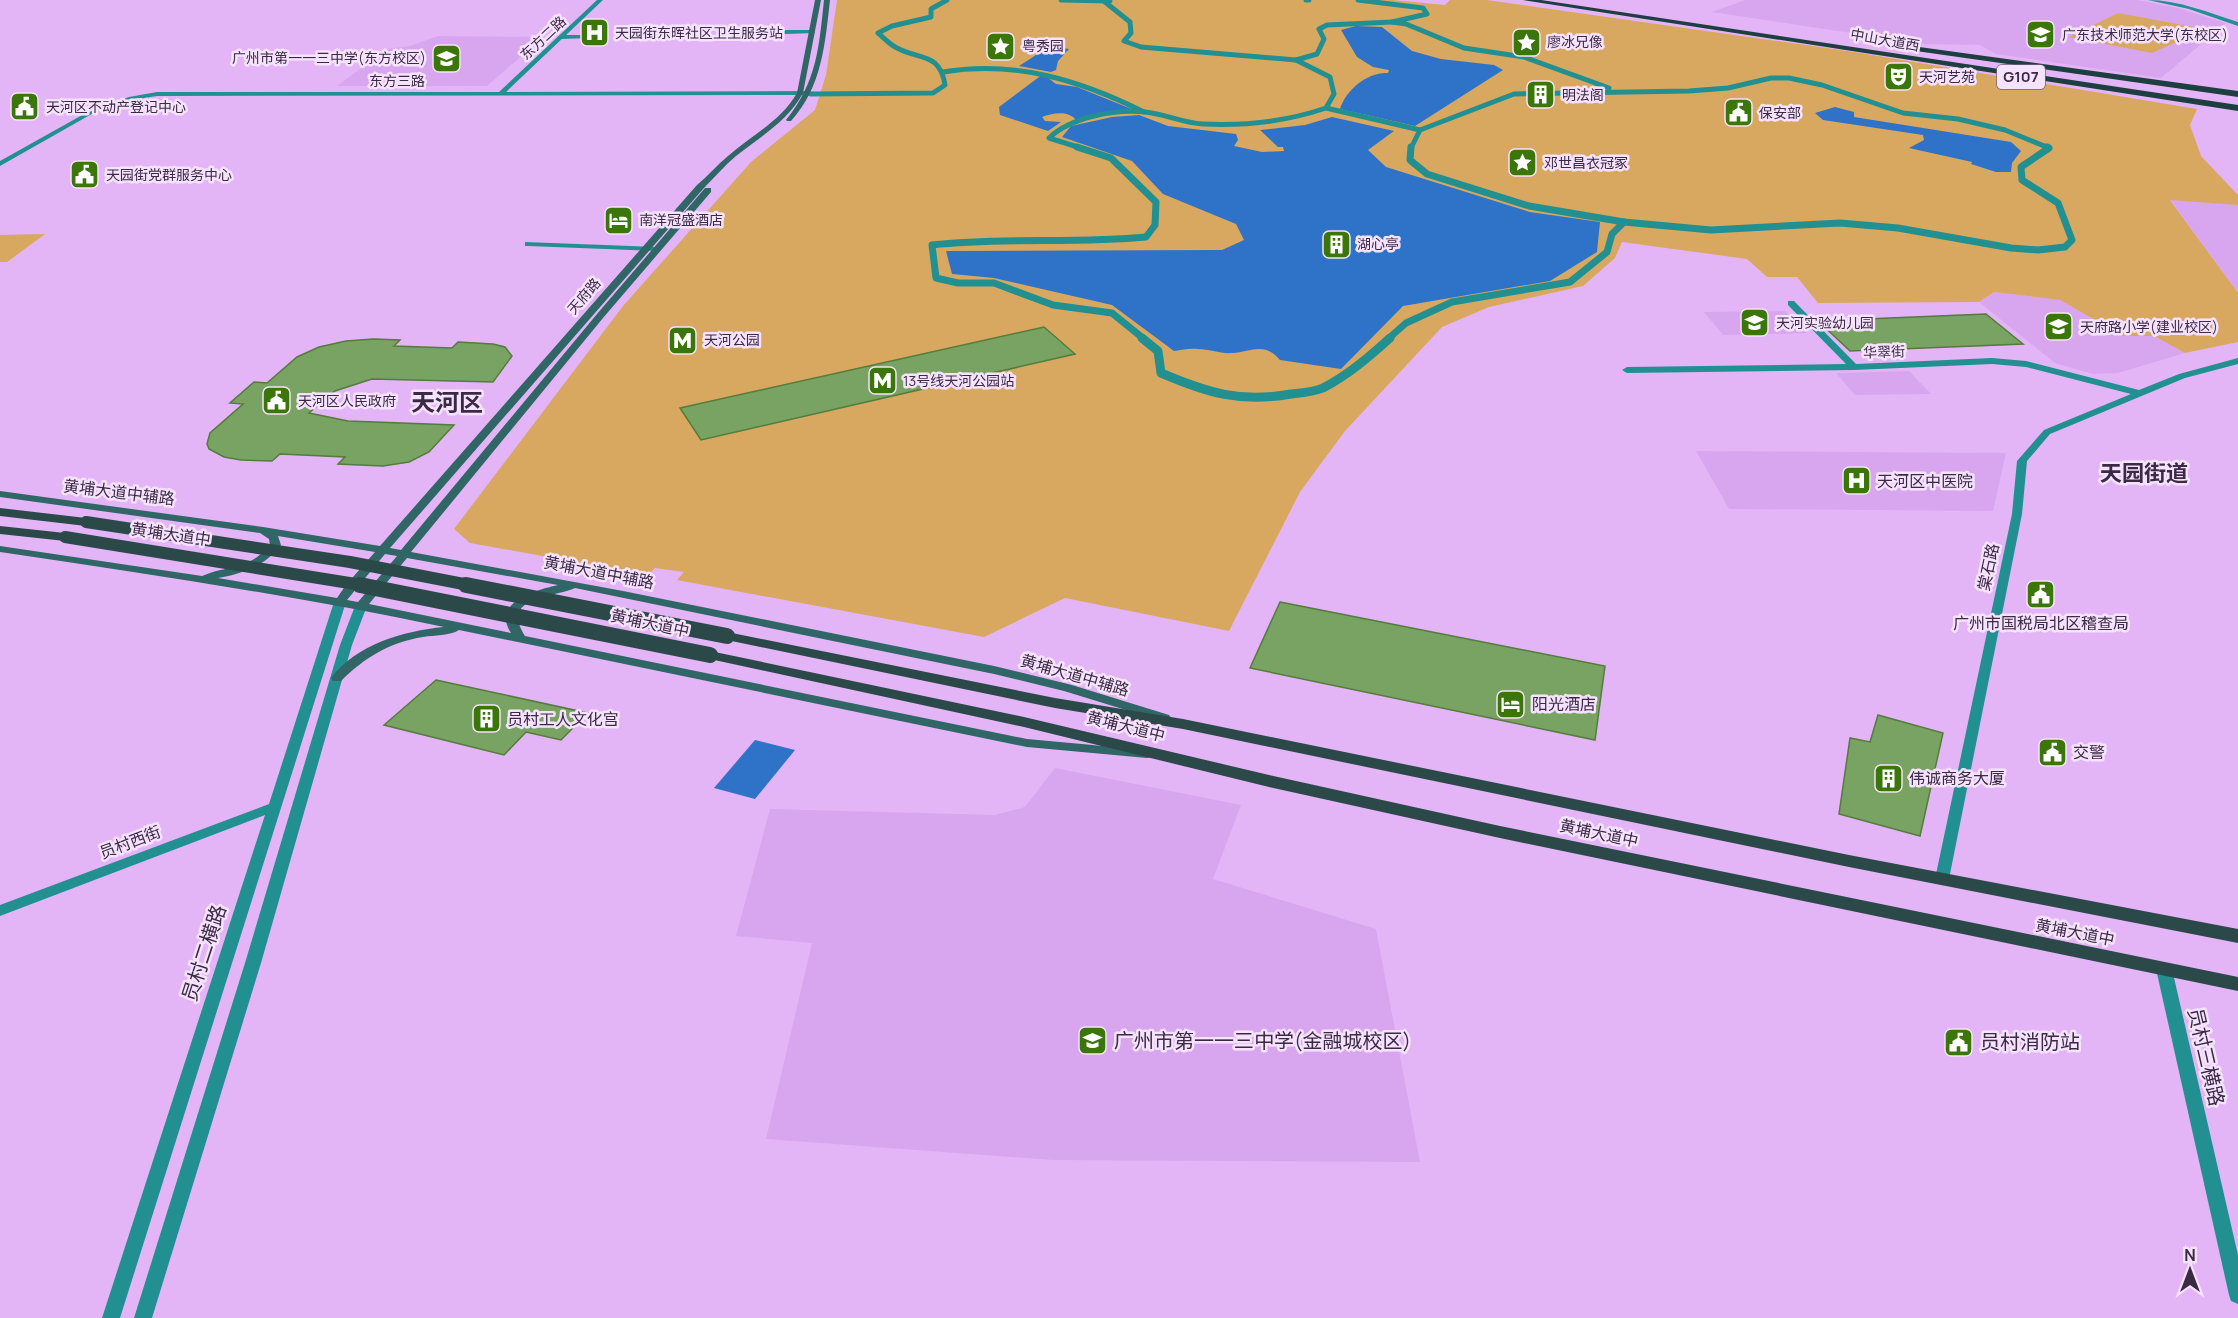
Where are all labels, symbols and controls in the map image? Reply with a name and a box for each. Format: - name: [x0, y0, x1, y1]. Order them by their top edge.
- street label: 东方二路: [516, 12, 570, 64]
- hospital icon: 天园街东晖社区卫生服务站: [578, 17, 610, 49]
- school or university icon: 广东技术师范大学(东校区): [2025, 19, 2057, 51]
- place label: 天园街东晖社区卫生服务站: [615, 23, 783, 42]
- street label: 中山大道西: [1849, 24, 1921, 55]
- place label: 广东技术师范大学(东校区): [2062, 25, 2228, 44]
- place icon: 廖冰兄像: [1510, 26, 1542, 58]
- place icon: 粤秀园: [985, 30, 1017, 62]
- place label: 廖冰兄像: [1547, 32, 1603, 51]
- place label: 粤秀园: [1022, 36, 1064, 55]
- school or university icon: 广州市第一一三中学(东方校区): [431, 42, 463, 74]
- place label: 广州市第一一三中学(东方校区): [232, 48, 426, 67]
- theatre icon: 天河艺苑: [1882, 61, 1914, 93]
- road number: G107: [1997, 65, 2045, 89]
- place label: 天河艺苑: [1919, 67, 1975, 86]
- street label: 东方三路: [369, 71, 425, 90]
- building icon: 明法阁: [1525, 79, 1557, 111]
- place label: 明法阁: [1562, 85, 1604, 104]
- public building icon: 天河区不动产登记中心: [9, 91, 41, 123]
- place label: 天河区不动产登记中心: [46, 97, 186, 116]
- public building icon: 保安部: [1722, 97, 1754, 129]
- place label: 保安部: [1759, 103, 1801, 122]
- place icon: 邓世昌衣冠冢: [1507, 147, 1539, 179]
- place label: 邓世昌衣冠冢: [1544, 153, 1628, 172]
- public building icon: 天园街党群服务中心: [69, 159, 101, 191]
- place label: 天园街党群服务中心: [106, 165, 232, 184]
- hotel icon: 南洋冠盛酒店: [602, 204, 634, 236]
- place label: 南洋冠盛酒店: [639, 210, 723, 229]
- building icon: 湖心亭: [1320, 228, 1352, 260]
- place label: 湖心亭: [1357, 234, 1399, 253]
- street label: 天府路: [563, 274, 605, 318]
- school or university icon: 天河实验幼儿园: [1739, 307, 1771, 339]
- school or university icon: 天府路小学(建业校区): [2043, 311, 2075, 343]
- place label: 天河实验幼儿园: [1776, 313, 1874, 332]
- place label: 天府路小学(建业校区): [2080, 317, 2218, 336]
- metro station icon: 天河公园: [667, 324, 699, 356]
- place label: 天河公园: [704, 330, 760, 349]
- street label: 华翠街: [1863, 341, 1905, 362]
- metro station icon: 13号线天河公园站: [866, 365, 898, 397]
- place label: 13号线天河公园站: [903, 371, 1014, 390]
- public building icon: 天河区人民政府: [261, 385, 293, 417]
- district label: 天河区: [411, 385, 483, 418]
- place label: 天河区人民政府: [298, 391, 396, 410]
- district label: 天园街道: [2100, 458, 2188, 488]
- hospital icon: 天河区中医院: [1840, 465, 1872, 497]
- place label: 天河区中医院: [1877, 470, 1973, 492]
- street label: 黄埔大道中辅路: [62, 474, 176, 510]
- street label: 黄埔大道中: [130, 518, 212, 550]
- street label: 棠石路: [1972, 541, 2004, 593]
- street label: 黄埔大道中辅路: [542, 551, 656, 593]
- public building icon: 广州市国税局北区稽查局: [2025, 579, 2057, 611]
- street label: 黄埔大道中: [609, 604, 691, 642]
- place label: 广州市国税局北区稽查局: [1953, 612, 2129, 634]
- street label: 黄埔大道中辅路: [1018, 649, 1132, 701]
- hotel icon: 阳光酒店: [1495, 688, 1527, 720]
- place label: 阳光酒店: [1532, 693, 1596, 715]
- building icon: 员村工人文化宫: [470, 703, 502, 735]
- street label: 黄埔大道中: [1085, 706, 1167, 746]
- place label: 员村工人文化宫: [507, 708, 619, 730]
- public building icon: 交警: [2036, 736, 2068, 768]
- place label: 交警: [2073, 741, 2105, 763]
- building icon: 伟诚商务大厦: [1872, 762, 1904, 794]
- place label: 伟诚商务大厦: [1909, 767, 2005, 789]
- street label: 黄埔大道中: [1558, 814, 1640, 852]
- street label: 员村西街: [96, 820, 164, 864]
- street label: 员村二横路: [175, 901, 232, 1005]
- street label: 黄埔大道中: [2034, 914, 2116, 950]
- street label: 员村三横路: [2182, 1005, 2231, 1109]
- school or university icon: 广州市第一一三中学(金融城校区): [1077, 1025, 1109, 1057]
- public building icon: 员村消防站: [1943, 1026, 1975, 1058]
- place label: 广州市第一一三中学(金融城校区): [1114, 1027, 1411, 1054]
- place label: 员村消防站: [1980, 1028, 2080, 1055]
- north arrow: [2160, 1240, 2220, 1300]
- text: N: [2184, 1244, 2196, 1266]

